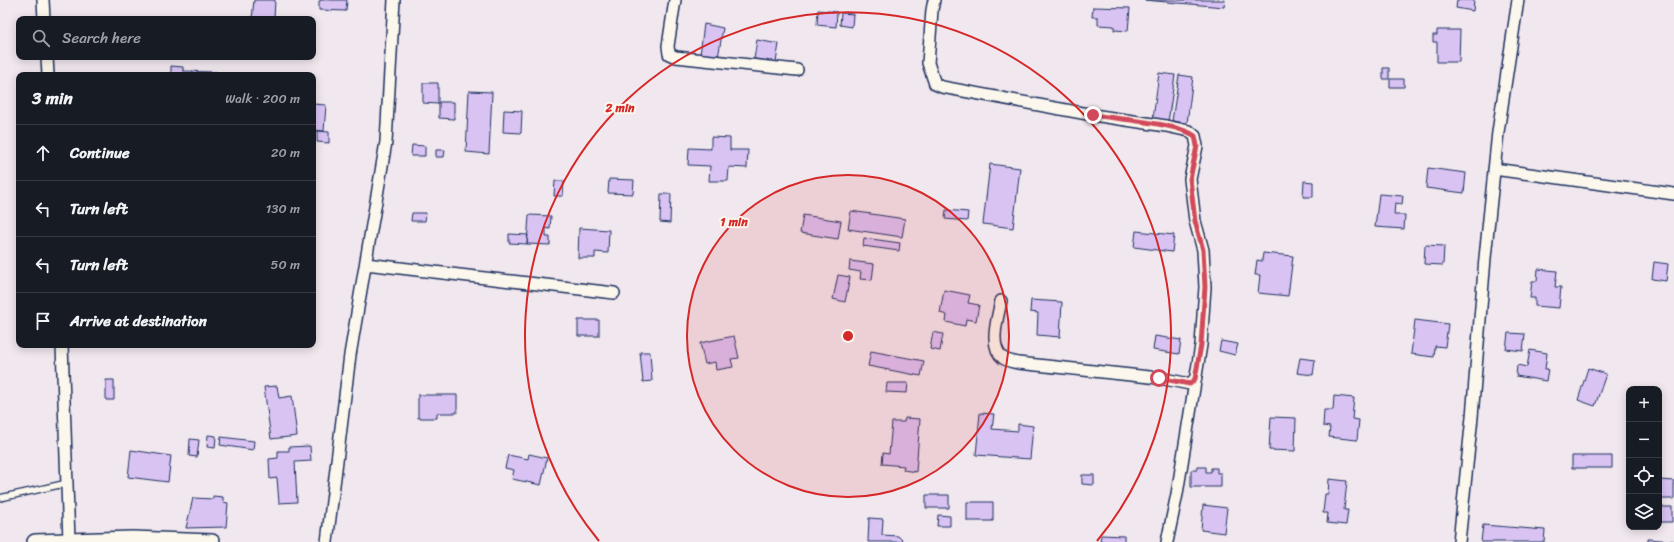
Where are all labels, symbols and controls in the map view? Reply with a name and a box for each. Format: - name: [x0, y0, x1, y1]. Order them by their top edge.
- search box: [16, 16, 316, 60]
- text: Search here: [62, 25, 141, 51]
- icon: search: [30, 27, 52, 49]
- text: 3 min: [32, 83, 73, 113]
- text: Walk · 200 m: [225, 87, 300, 110]
- text: 2 min: [604, 97, 635, 119]
- route end: [1084, 106, 1102, 124]
- text: Continue: [70, 140, 130, 166]
- text: 20 m: [271, 141, 300, 164]
- icon: ahead: [32, 142, 54, 164]
- text: Turn left: [70, 196, 128, 222]
- text: 130 m: [266, 197, 300, 220]
- icon: left: [32, 198, 54, 220]
- text: 1 min: [720, 211, 748, 233]
- text: Turn left: [70, 252, 128, 278]
- text: 50 m: [270, 253, 300, 276]
- icon: left: [32, 254, 54, 276]
- text: Arrive at destination: [70, 308, 207, 334]
- icon: arrive: [32, 310, 54, 332]
- centre of rings: [841, 329, 855, 343]
- route start: [1150, 369, 1168, 387]
- map controls: [1626, 386, 1662, 530]
- button: +: [1626, 386, 1662, 422]
- button: −: [1626, 422, 1662, 458]
- button: locate: [1626, 458, 1662, 494]
- button: layers: [1626, 494, 1662, 530]

